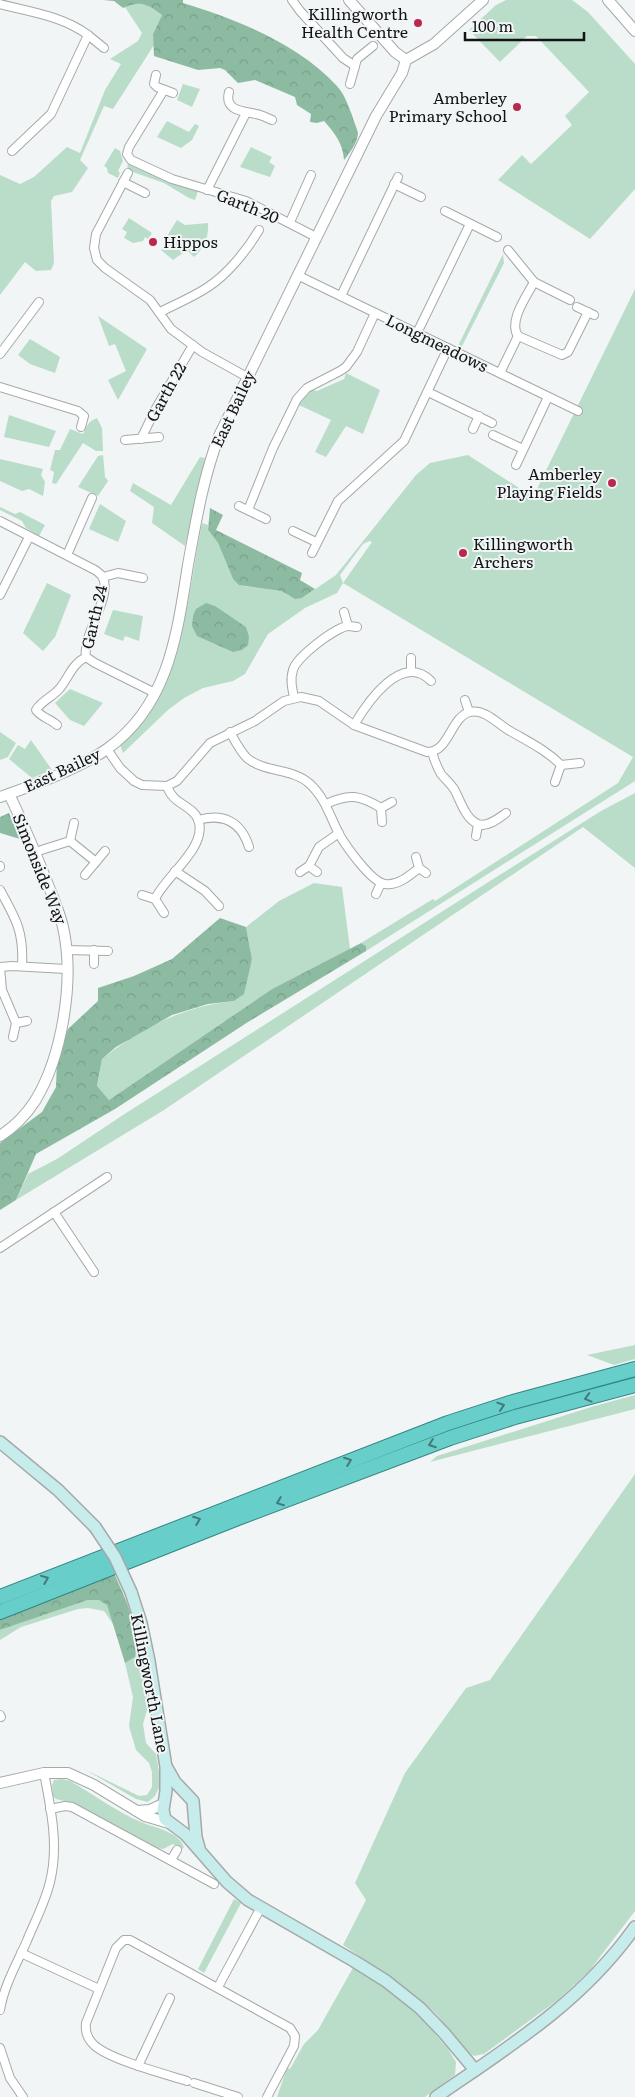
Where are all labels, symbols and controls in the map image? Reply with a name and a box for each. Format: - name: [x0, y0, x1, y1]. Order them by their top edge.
- place label: Killingworth Health Centre: [301, 1, 408, 43]
- scale bar: [465, 10, 584, 42]
- text: 100 m: [472, 14, 513, 37]
- marker: Killingworth Health Centre: [412, 17, 424, 29]
- place label: Amberley Primary School: [389, 85, 508, 127]
- marker: Amberley Primary School: [511, 101, 523, 113]
- street label: Garth 20: [213, 182, 283, 228]
- place label: Hippos: [163, 229, 218, 253]
- marker: Hippos: [147, 236, 159, 248]
- street label: Longmeadows: [382, 307, 493, 377]
- street label: Garth 22: [139, 357, 191, 426]
- street label: East Bailey: [204, 365, 261, 451]
- place label: Amberley Playing Fields: [497, 461, 603, 503]
- marker: Amberley Playing Fields: [606, 477, 618, 489]
- place label: Killingworth Archers: [473, 531, 574, 573]
- marker: Killingworth Archers: [457, 547, 469, 559]
- street label: Garth 24: [74, 582, 112, 651]
- street label: East Bailey: [19, 740, 105, 797]
- street label: Simonside Way: [8, 809, 74, 928]
- one-way arrow: [584, 1392, 592, 1402]
- one-way arrow: [496, 1402, 505, 1412]
- one-way arrow: [429, 1438, 437, 1448]
- one-way arrow: [343, 1457, 352, 1467]
- one-way arrow: [276, 1496, 285, 1506]
- one-way arrow: [192, 1516, 200, 1526]
- one-way arrow: [40, 1575, 49, 1585]
- street label: Killingworth Lane: [126, 1611, 176, 1754]

